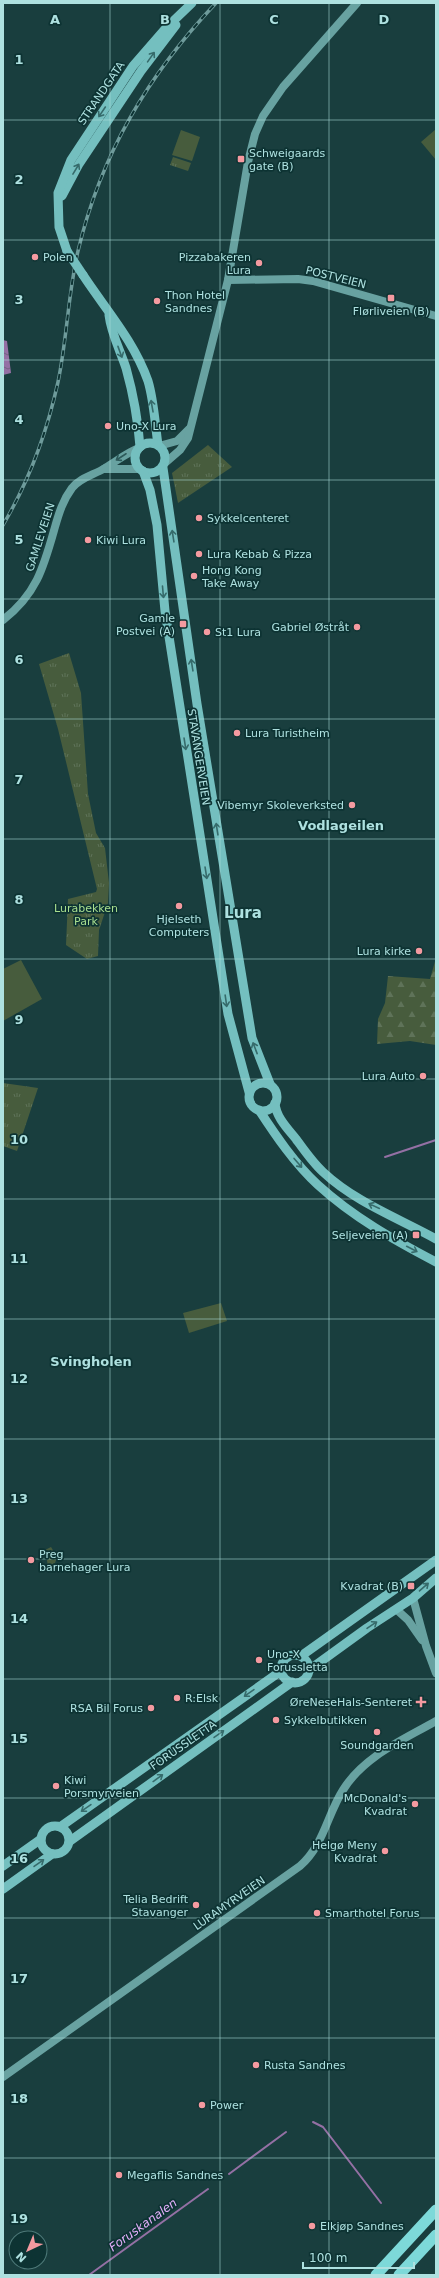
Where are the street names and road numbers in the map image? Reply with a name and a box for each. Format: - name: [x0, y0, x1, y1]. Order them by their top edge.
- street label: STRANDGATA: [75, 59, 128, 127]
- street label: POSTVEIEN: [304, 264, 367, 291]
- street label: GAMLEVEIEN: [23, 501, 58, 573]
- street label: STAVANGERVEIEN: [184, 708, 213, 806]
- street label: FORUSSLETTA: [148, 1718, 219, 1773]
- street label: LURAMYRVEIEN: [191, 1874, 268, 1933]

